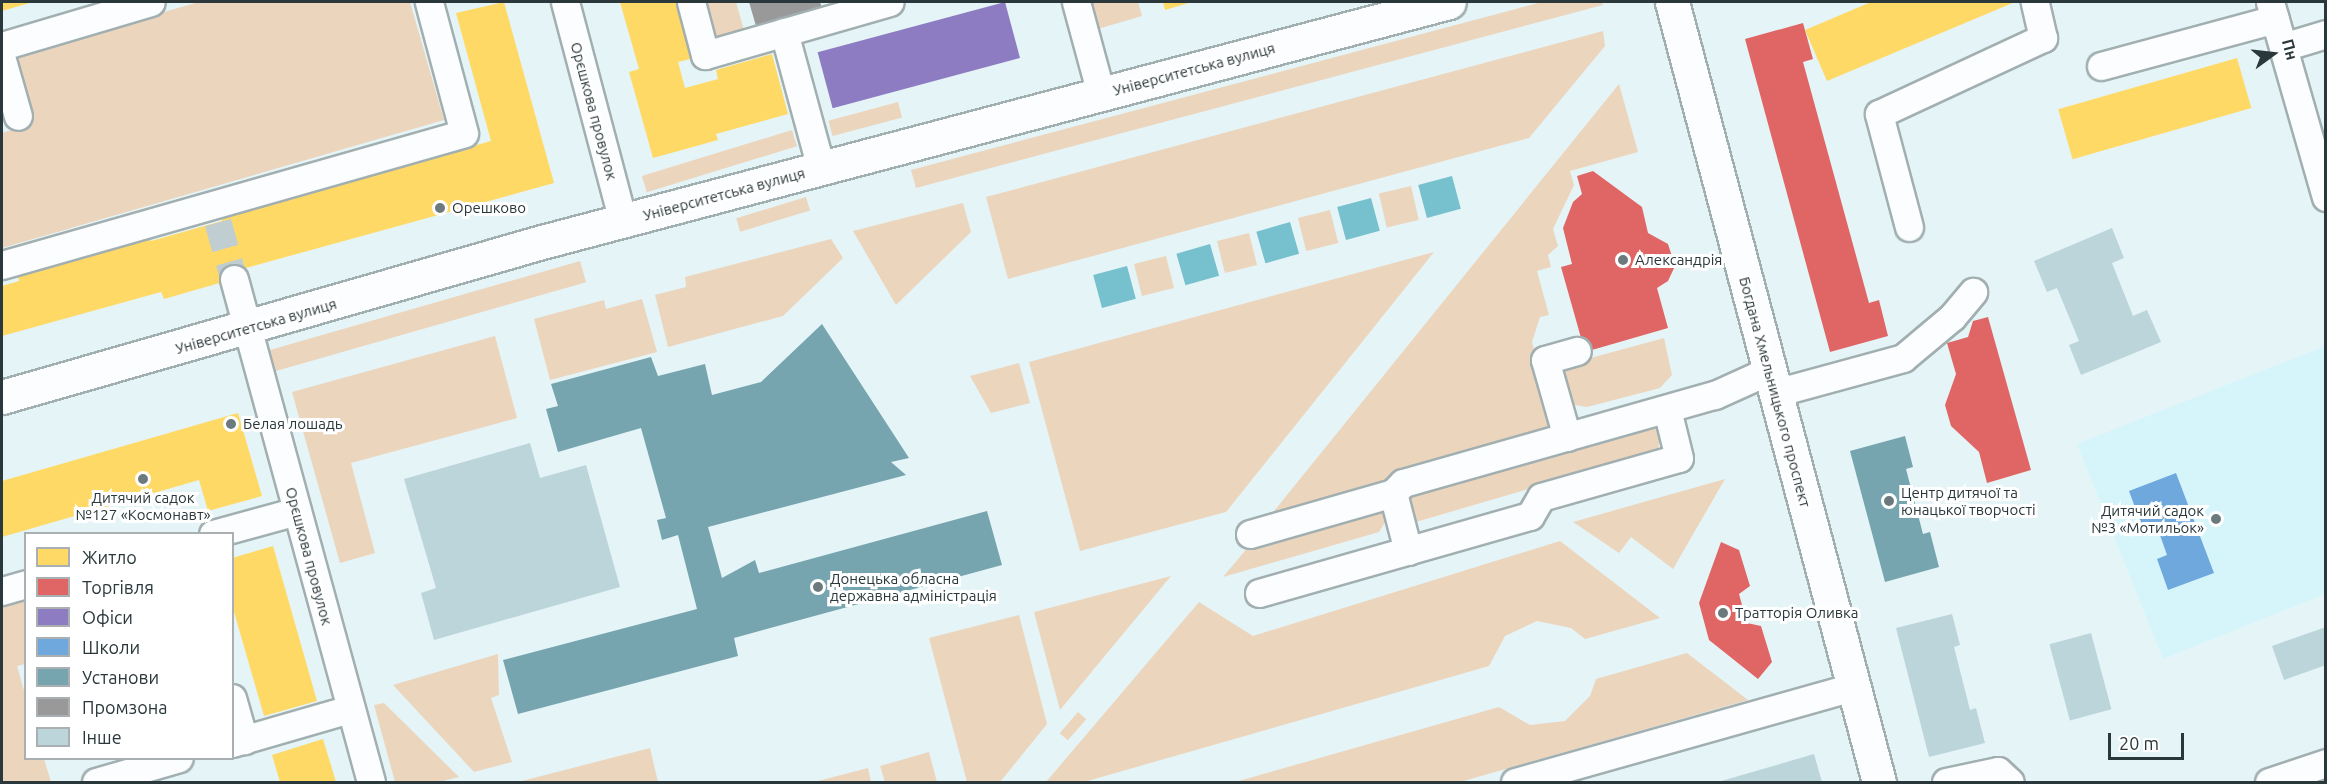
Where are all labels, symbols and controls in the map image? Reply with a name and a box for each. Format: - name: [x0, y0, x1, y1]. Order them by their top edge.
- north arrow: [2243, 24, 2303, 84]
- text: Пн: [2279, 37, 2302, 62]
- street label: Університетська вулиця: [1111, 39, 1277, 99]
- street label: Орєшкова провулок: [567, 40, 621, 182]
- street label: Університетська вулиця: [641, 164, 807, 224]
- place label: Орешково: [452, 199, 526, 217]
- marker: Орешково: [433, 201, 447, 215]
- place label: Александрія: [1635, 251, 1722, 269]
- marker: Александрія: [1616, 253, 1630, 267]
- street label: Богдана Хмельницького проспект: [1736, 275, 1814, 509]
- street label: Університетська вулиця: [173, 294, 339, 358]
- place label: Белая лошадь: [243, 415, 342, 433]
- marker: Белая лошадь: [224, 417, 238, 431]
- marker: Дитячий садок №127 «Космонавт»: [136, 472, 150, 486]
- place label: Центр дитячої та юнацької творчості: [1901, 483, 2036, 518]
- street label: Орєшкова провулок: [282, 485, 336, 627]
- place label: Дитячий садок №127 «Космонавт»: [75, 488, 211, 523]
- marker: Центр дитячої та юнацької творчості: [1882, 494, 1896, 508]
- place label: Дитячий садок №3 «Мотильок»: [2091, 501, 2204, 536]
- marker: Дитячий садок №3 «Мотильок»: [2209, 512, 2223, 526]
- legend: [24, 532, 234, 760]
- text: Житло: [82, 547, 137, 567]
- place label: Донецька обласна державна адміністрація: [830, 569, 997, 604]
- text: Торгівля: [82, 577, 154, 597]
- marker: Донецька обласна державна адміністрація: [811, 580, 825, 594]
- place label: Тратторія Оливка: [1735, 604, 1859, 622]
- marker: Тратторія Оливка: [1716, 606, 1730, 620]
- text: Офіси: [82, 607, 133, 627]
- text: Школи: [82, 637, 140, 657]
- text: Установи: [82, 667, 159, 687]
- text: Промзона: [82, 697, 167, 717]
- scale bar: [2111, 721, 2188, 759]
- text: Інше: [82, 727, 122, 747]
- text: 20 m: [2119, 733, 2159, 753]

